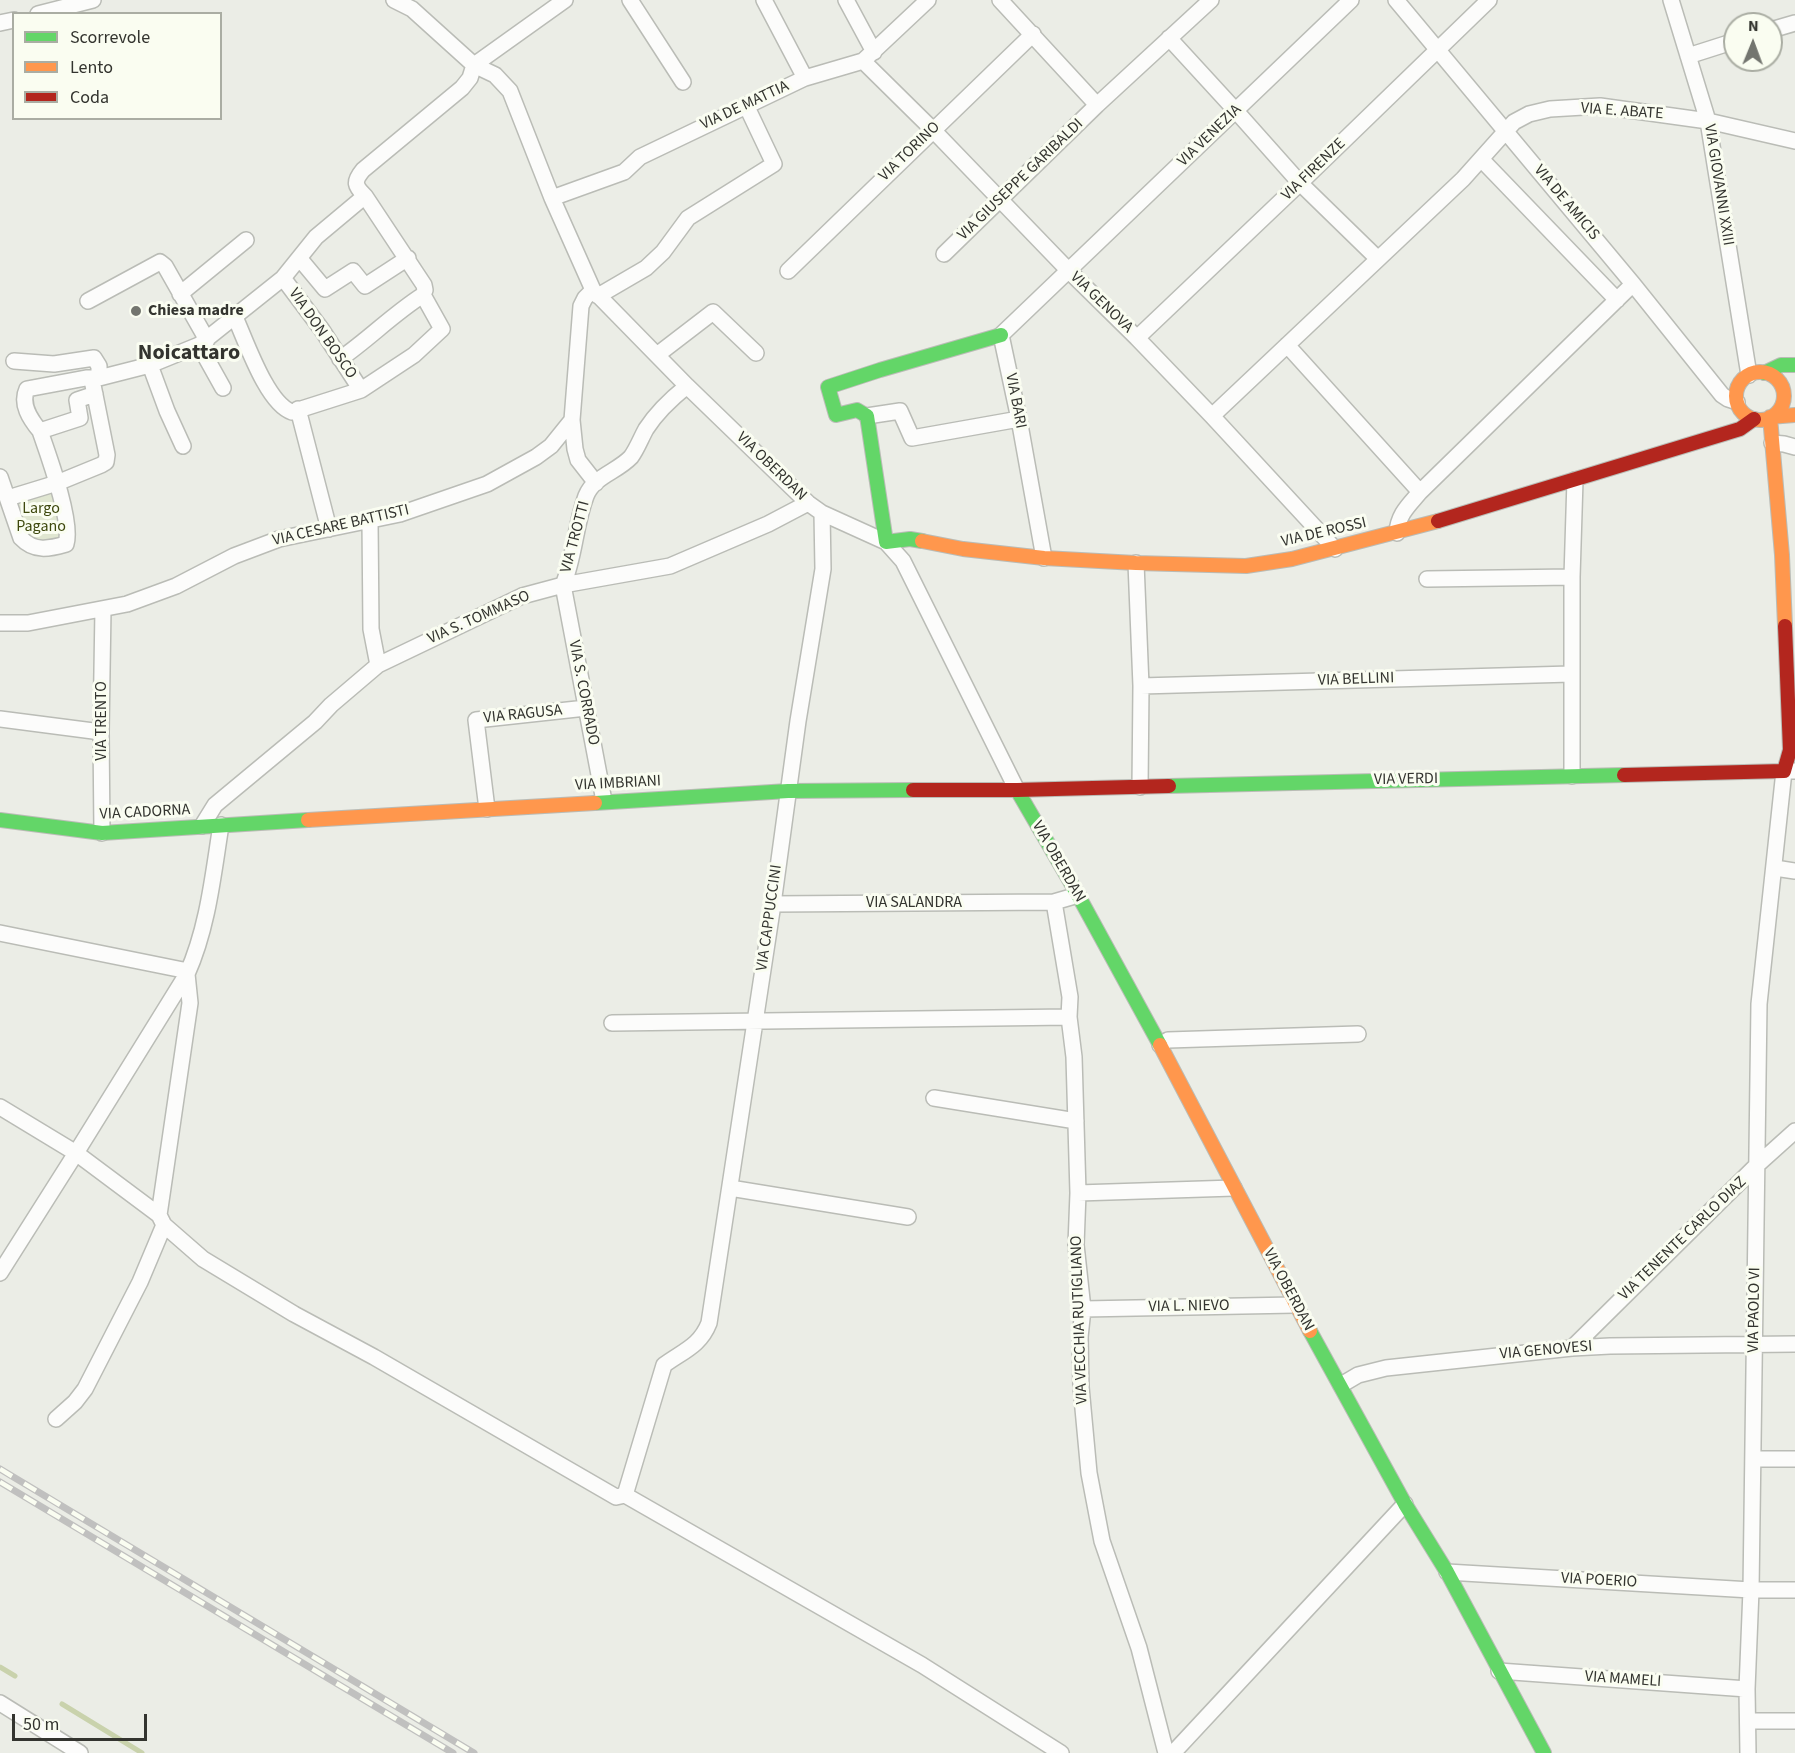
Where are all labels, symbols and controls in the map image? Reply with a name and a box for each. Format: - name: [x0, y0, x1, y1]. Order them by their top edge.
- legend: [12, 12, 222, 120]
- north arrow: [1723, 12, 1783, 72]
- text: N: [1748, 15, 1759, 37]
- text: Scorrevole: [70, 25, 150, 50]
- text: Lento: [70, 55, 113, 80]
- street label: VIA DE MATTIA: [698, 77, 792, 135]
- text: Coda: [70, 85, 109, 110]
- street label: VIA E. ABATE: [1580, 100, 1664, 124]
- street label: VIA VENEZIA: [1174, 101, 1246, 171]
- street label: VIA GIUSEPPE GARIBALDI: [954, 115, 1088, 245]
- street label: VIA TORINO: [875, 118, 945, 186]
- street label: VIA GIOVANNI XXIII: [1699, 123, 1737, 247]
- street label: VIA FIRENZE: [1278, 135, 1350, 205]
- street label: VIA DE AMICIS: [1529, 162, 1603, 244]
- street label: VIA GENOVA: [1065, 268, 1137, 338]
- street label: VIA DON BOSCO: [284, 285, 360, 383]
- place label: Chiesa madre: [148, 301, 244, 321]
- marker: Chiesa madre: [129, 304, 143, 318]
- district label: Noicattaro: [138, 341, 240, 367]
- street label: VIA BARI: [1000, 372, 1030, 430]
- street label: VIA OBERDAN: [732, 429, 810, 505]
- park label: Largo Pagano: [16, 499, 66, 537]
- street label: VIA TROTTI: [557, 499, 595, 575]
- street label: VIA CESARE BATTISTI: [271, 501, 411, 551]
- street label: VIA DE ROSSI: [1280, 514, 1368, 552]
- street label: VIA S. TOMMASO: [425, 587, 533, 649]
- street label: VIA S. CORRADO: [563, 639, 603, 747]
- street label: VIA BELLINI: [1317, 669, 1395, 691]
- street label: VIA TRENTO: [92, 681, 112, 761]
- street label: VIA RAGUSA: [483, 701, 563, 729]
- street label: VIA VERDI: [1374, 770, 1438, 790]
- street label: VIA IMBRIANI: [574, 772, 662, 796]
- street label: VIA CADORNA: [99, 801, 191, 825]
- street label: VIA OBERDAN: [1027, 818, 1089, 906]
- street label: VIA CAPPUCCINI: [753, 864, 787, 972]
- street label: VIA SALANDRA: [866, 893, 962, 913]
- street label: VIA TENENTE CARLO DIAZ: [1615, 1173, 1751, 1305]
- street label: VIA VECCHIA RUTIGLIANO: [1067, 1235, 1093, 1405]
- street label: VIA OBERDAN: [1258, 1245, 1318, 1335]
- street label: VIA PAOLO VI: [1745, 1267, 1765, 1353]
- street label: VIA L. NIEVO: [1148, 1297, 1230, 1317]
- street label: VIA GENOVESI: [1499, 1337, 1593, 1365]
- street label: VIA POERIO: [1560, 1569, 1638, 1593]
- street label: VIA MAMELI: [1584, 1668, 1662, 1692]
- scale bar: [15, 1702, 150, 1740]
- text: 50 m: [23, 1712, 59, 1737]

